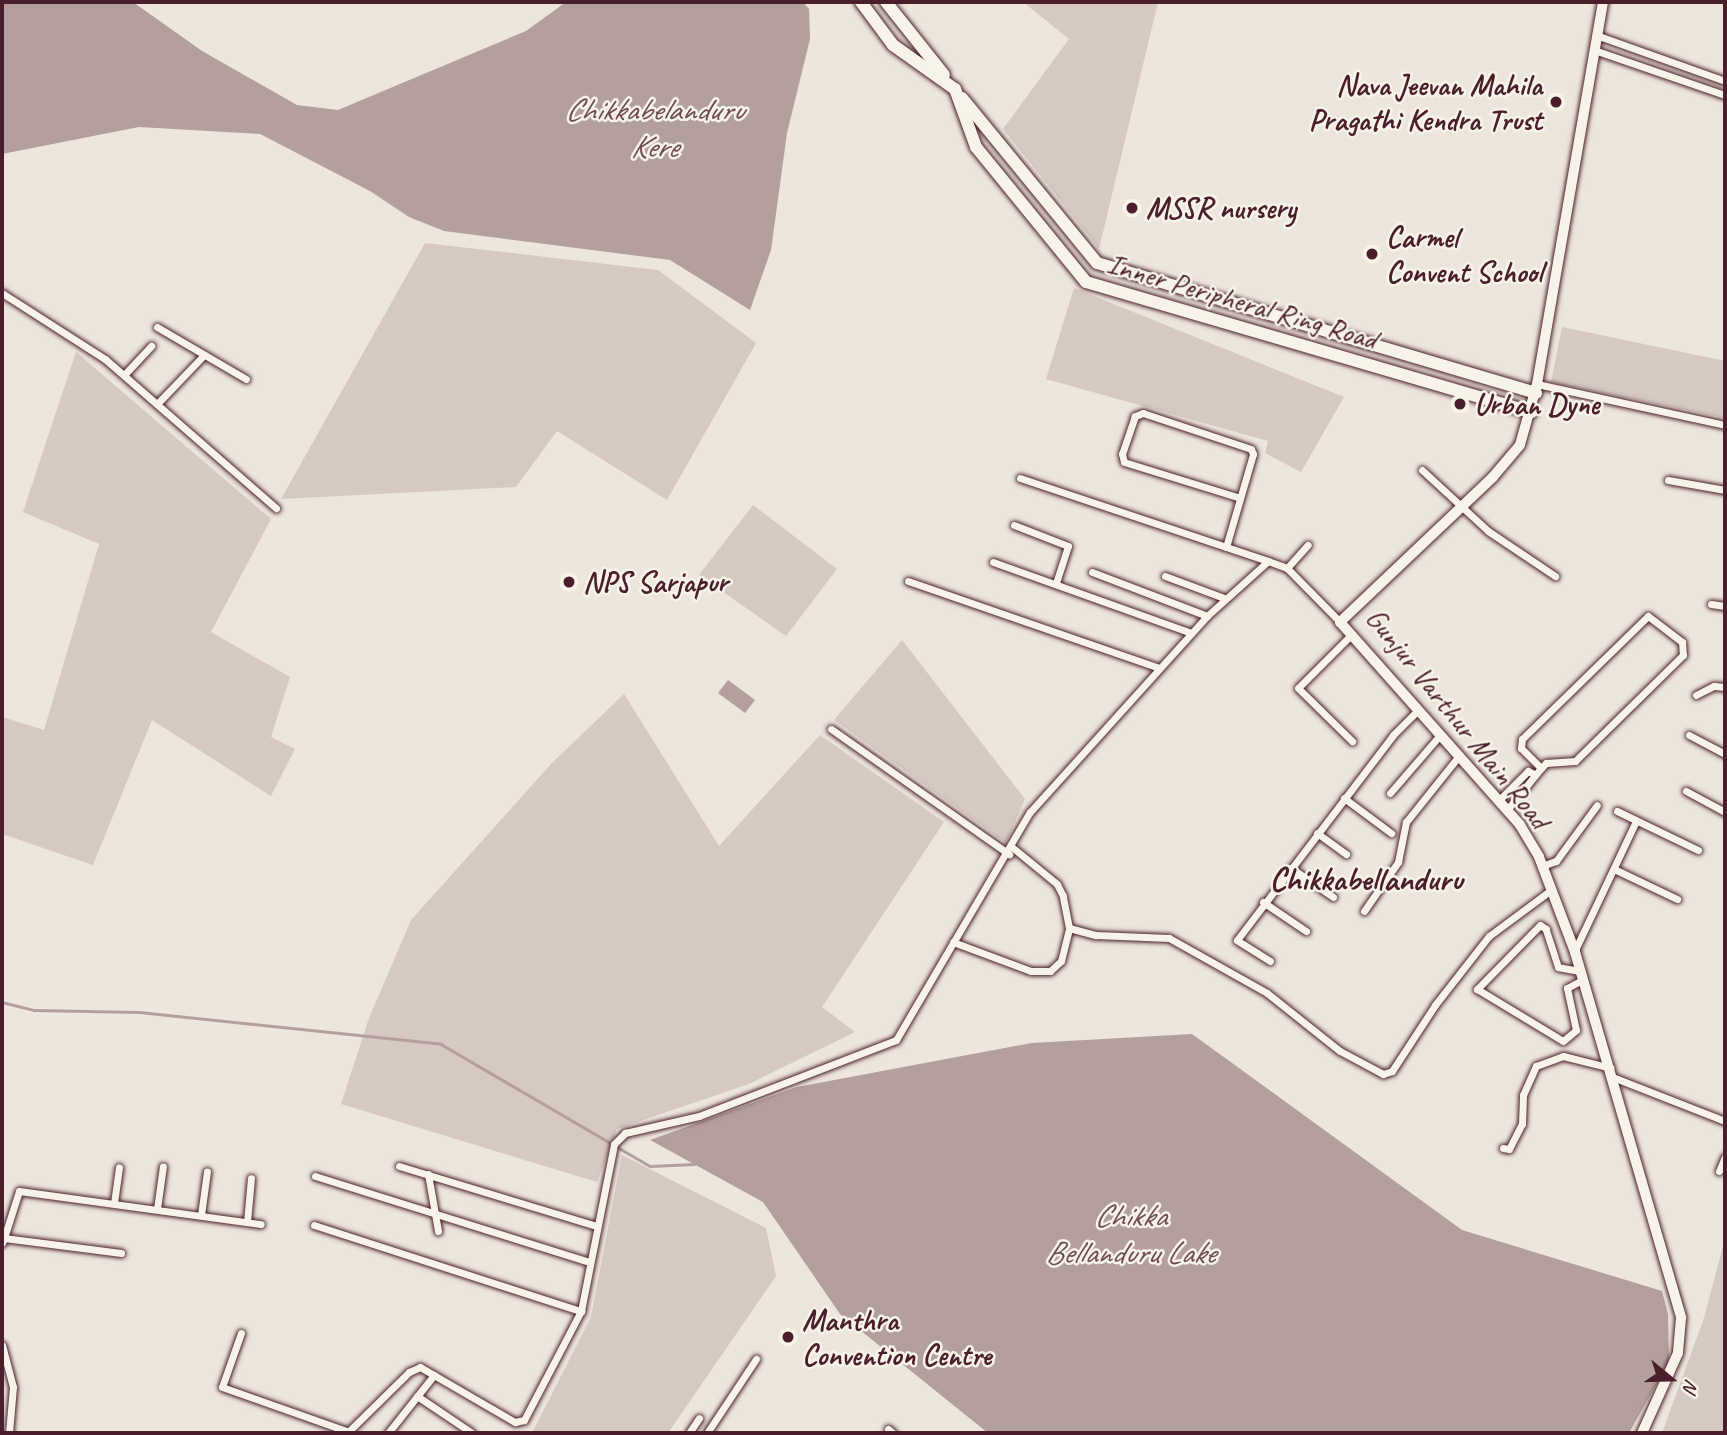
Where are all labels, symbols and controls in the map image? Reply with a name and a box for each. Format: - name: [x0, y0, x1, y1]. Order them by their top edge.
- place label: Nava Jeevan Mahila Pragathi Kendra Trust: [1310, 67, 1542, 138]
- water label: Chikkabelanduru Kere: [565, 92, 743, 167]
- marker: Nava Jeevan Mahila Pragathi Kendra Trust: [1548, 94, 1564, 110]
- place label: MSSR nursery: [1146, 190, 1296, 226]
- marker: MSSR nursery: [1124, 200, 1140, 216]
- place label: Carmel Convent School: [1386, 219, 1542, 290]
- street label: Inner Peripheral Ring Road: [1102, 245, 1382, 357]
- marker: Carmel Convent School: [1364, 246, 1380, 262]
- place label: Urban Dyne: [1474, 386, 1599, 422]
- marker: Urban Dyne: [1452, 396, 1468, 412]
- place label: NPS Sarjapur: [583, 564, 728, 600]
- marker: NPS Sarjapur: [561, 574, 577, 590]
- street label: Gunjur Varthur Main Road: [1357, 600, 1559, 836]
- district label: Chikkabellanduru: [1270, 860, 1462, 900]
- water label: Chikka Bellanduru Lake: [1045, 1198, 1215, 1273]
- place label: Manthra Convention Centre: [802, 1302, 991, 1372]
- marker: Manthra Convention Centre: [780, 1329, 796, 1345]
- north arrow: [1636, 1344, 1706, 1414]
- text: N: [1678, 1376, 1704, 1395]

